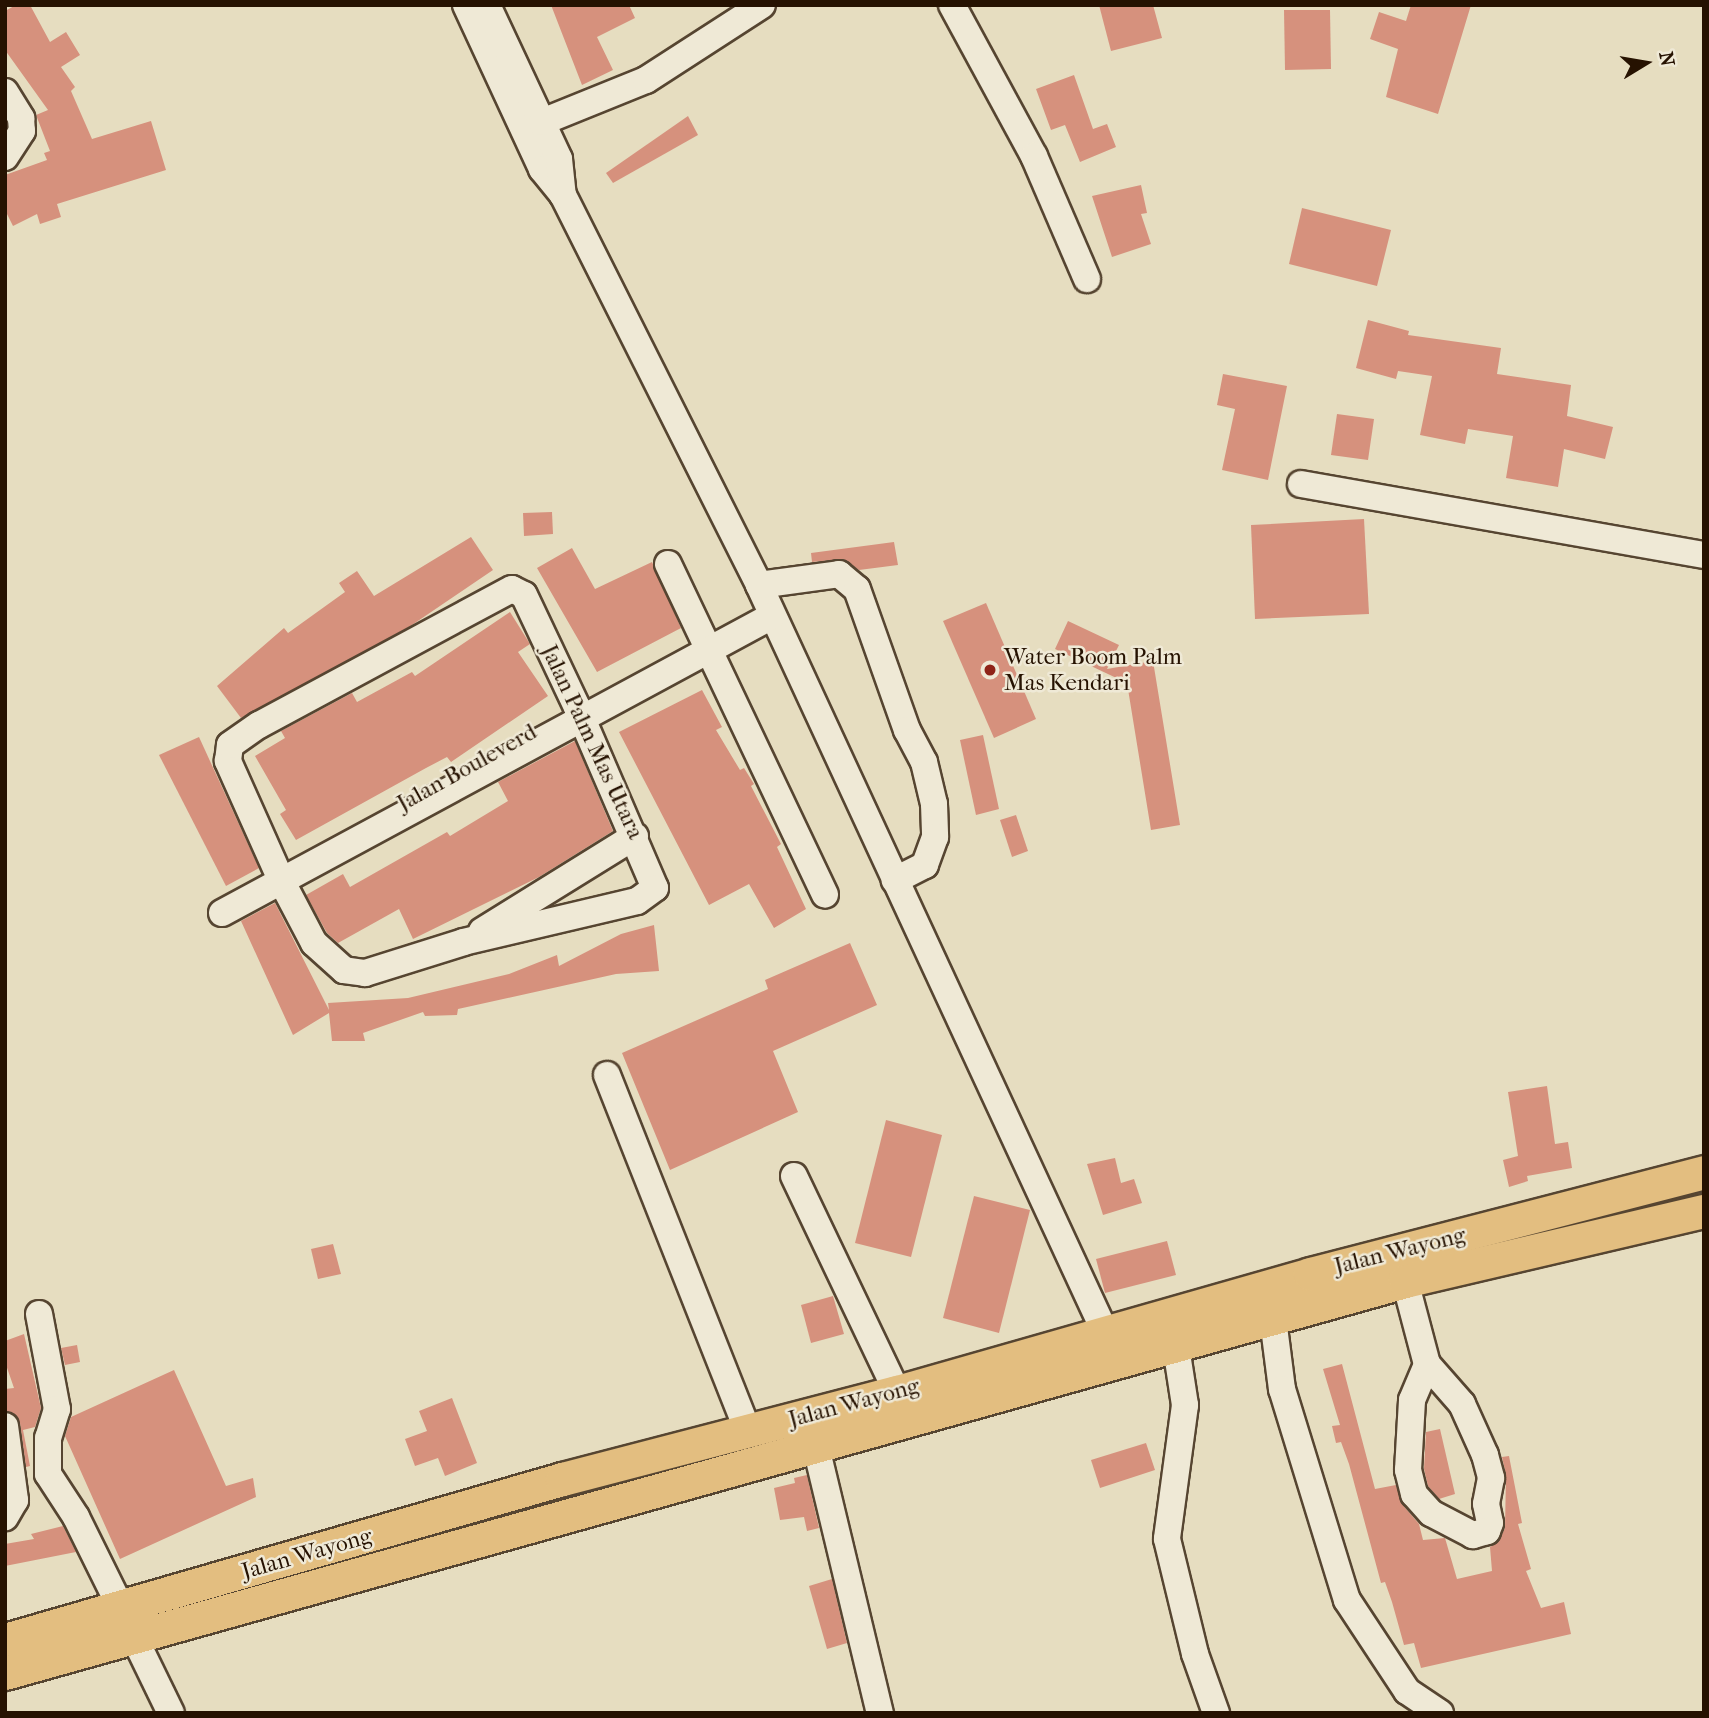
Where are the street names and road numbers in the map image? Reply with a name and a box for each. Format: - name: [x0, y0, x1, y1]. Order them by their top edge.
- street label: Jalan Palm Mas Utara: [535, 641, 649, 843]
- street label: Jalan Bouleverd: [392, 718, 542, 818]
- street label: Jalan Wayong: [1332, 1221, 1468, 1281]
- street label: Jalan Wayong: [786, 1372, 922, 1434]
- street label: Jalan Wayong: [239, 1522, 375, 1586]

